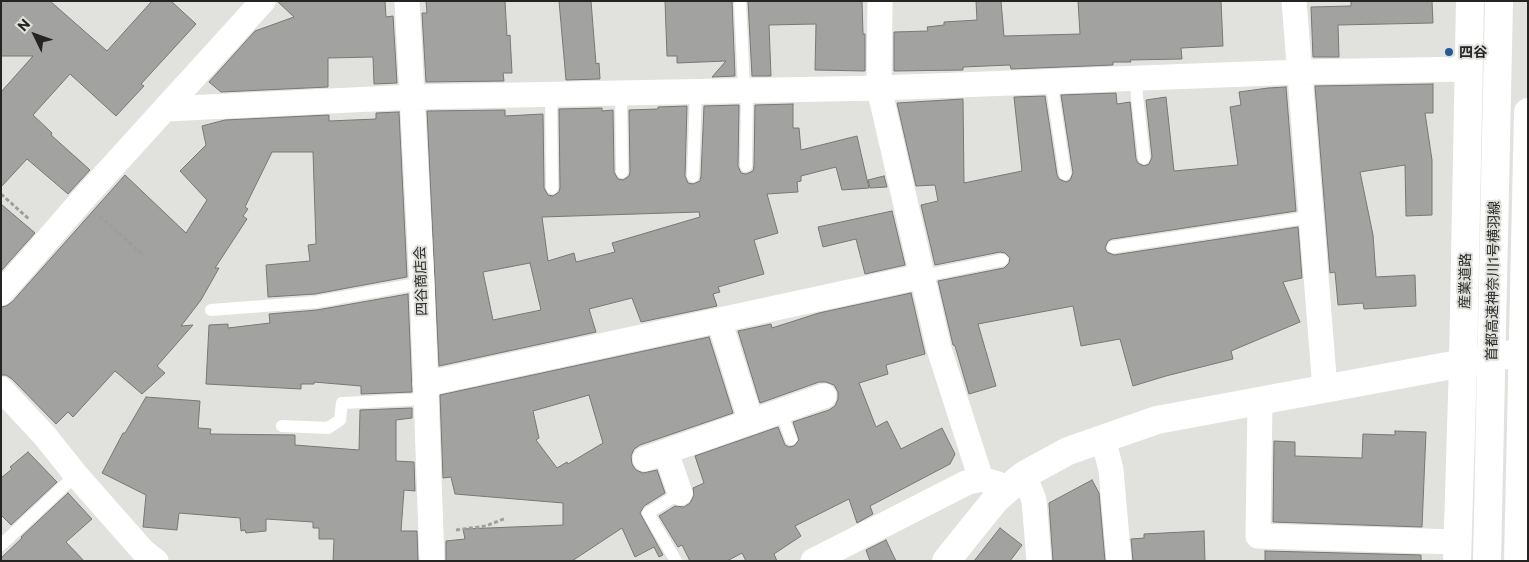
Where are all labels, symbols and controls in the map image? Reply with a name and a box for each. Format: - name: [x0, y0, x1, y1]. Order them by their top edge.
- north arrow: [10, 10, 60, 60]
- text: N: [14, 15, 33, 34]
- place label: 四谷: [1459, 44, 1487, 60]
- marker: 四谷: [1443, 46, 1455, 58]
- street label: 首都高速神奈川1号横羽線: [1483, 201, 1503, 361]
- street label: 四谷商店会: [411, 246, 431, 316]
- street label: 産業道路: [1456, 253, 1474, 309]

